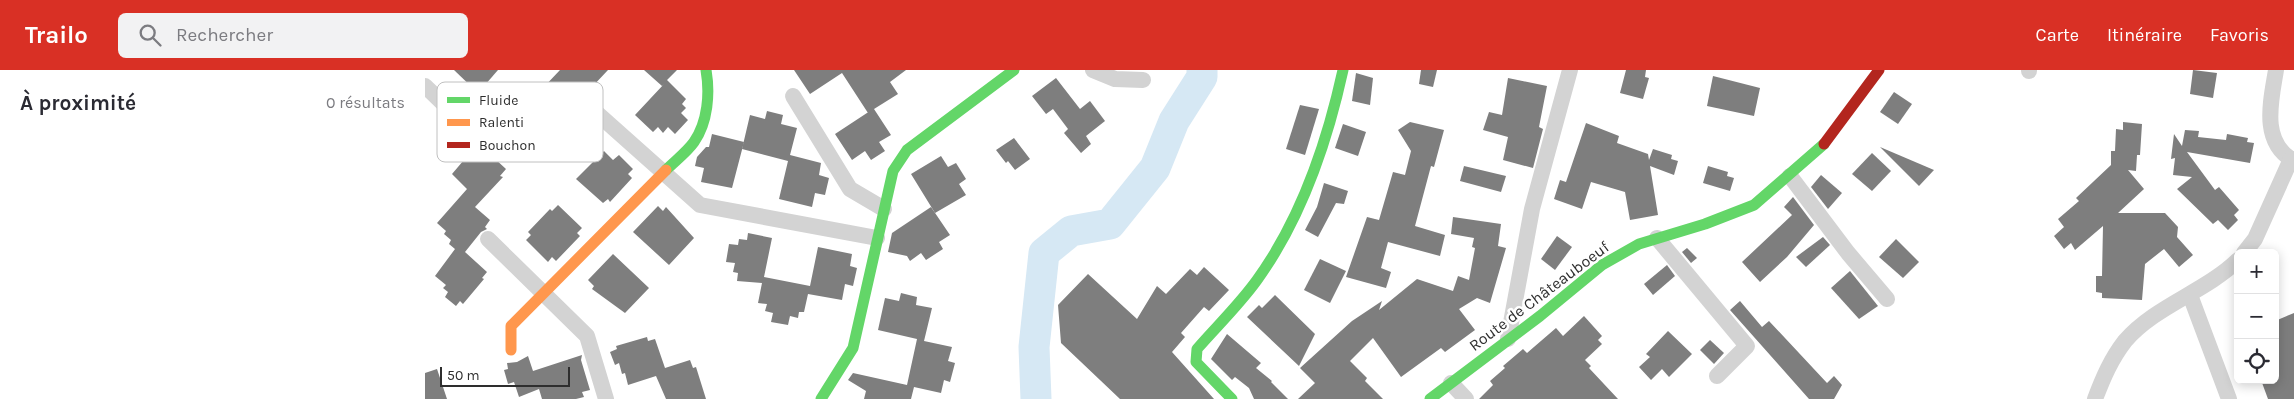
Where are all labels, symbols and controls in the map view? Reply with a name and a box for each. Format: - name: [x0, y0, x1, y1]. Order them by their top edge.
- search box: [118, 13, 468, 58]
- text: Trailo: [25, 21, 88, 49]
- icon: search: [136, 21, 164, 49]
- text: Rechercher: [176, 24, 273, 46]
- text: Carte: [2036, 24, 2079, 46]
- text: Itinéraire: [2107, 24, 2182, 46]
- text: Favoris: [2210, 24, 2269, 46]
- legend: [437, 82, 603, 162]
- text: À proximité: [20, 91, 136, 115]
- text: Fluide: [479, 92, 518, 109]
- text: 0 résultats: [326, 93, 405, 112]
- text: Ralenti: [479, 114, 524, 131]
- text: Bouchon: [479, 137, 536, 154]
- street label: Route de Châteauboeuf: [1465, 237, 1613, 355]
- map controls: [2234, 249, 2279, 384]
- button: +: [2234, 249, 2279, 294]
- button: −: [2234, 294, 2279, 339]
- button: locate: [2234, 339, 2279, 384]
- scale bar: [440, 364, 570, 387]
- text: 50 m: [447, 367, 480, 384]

